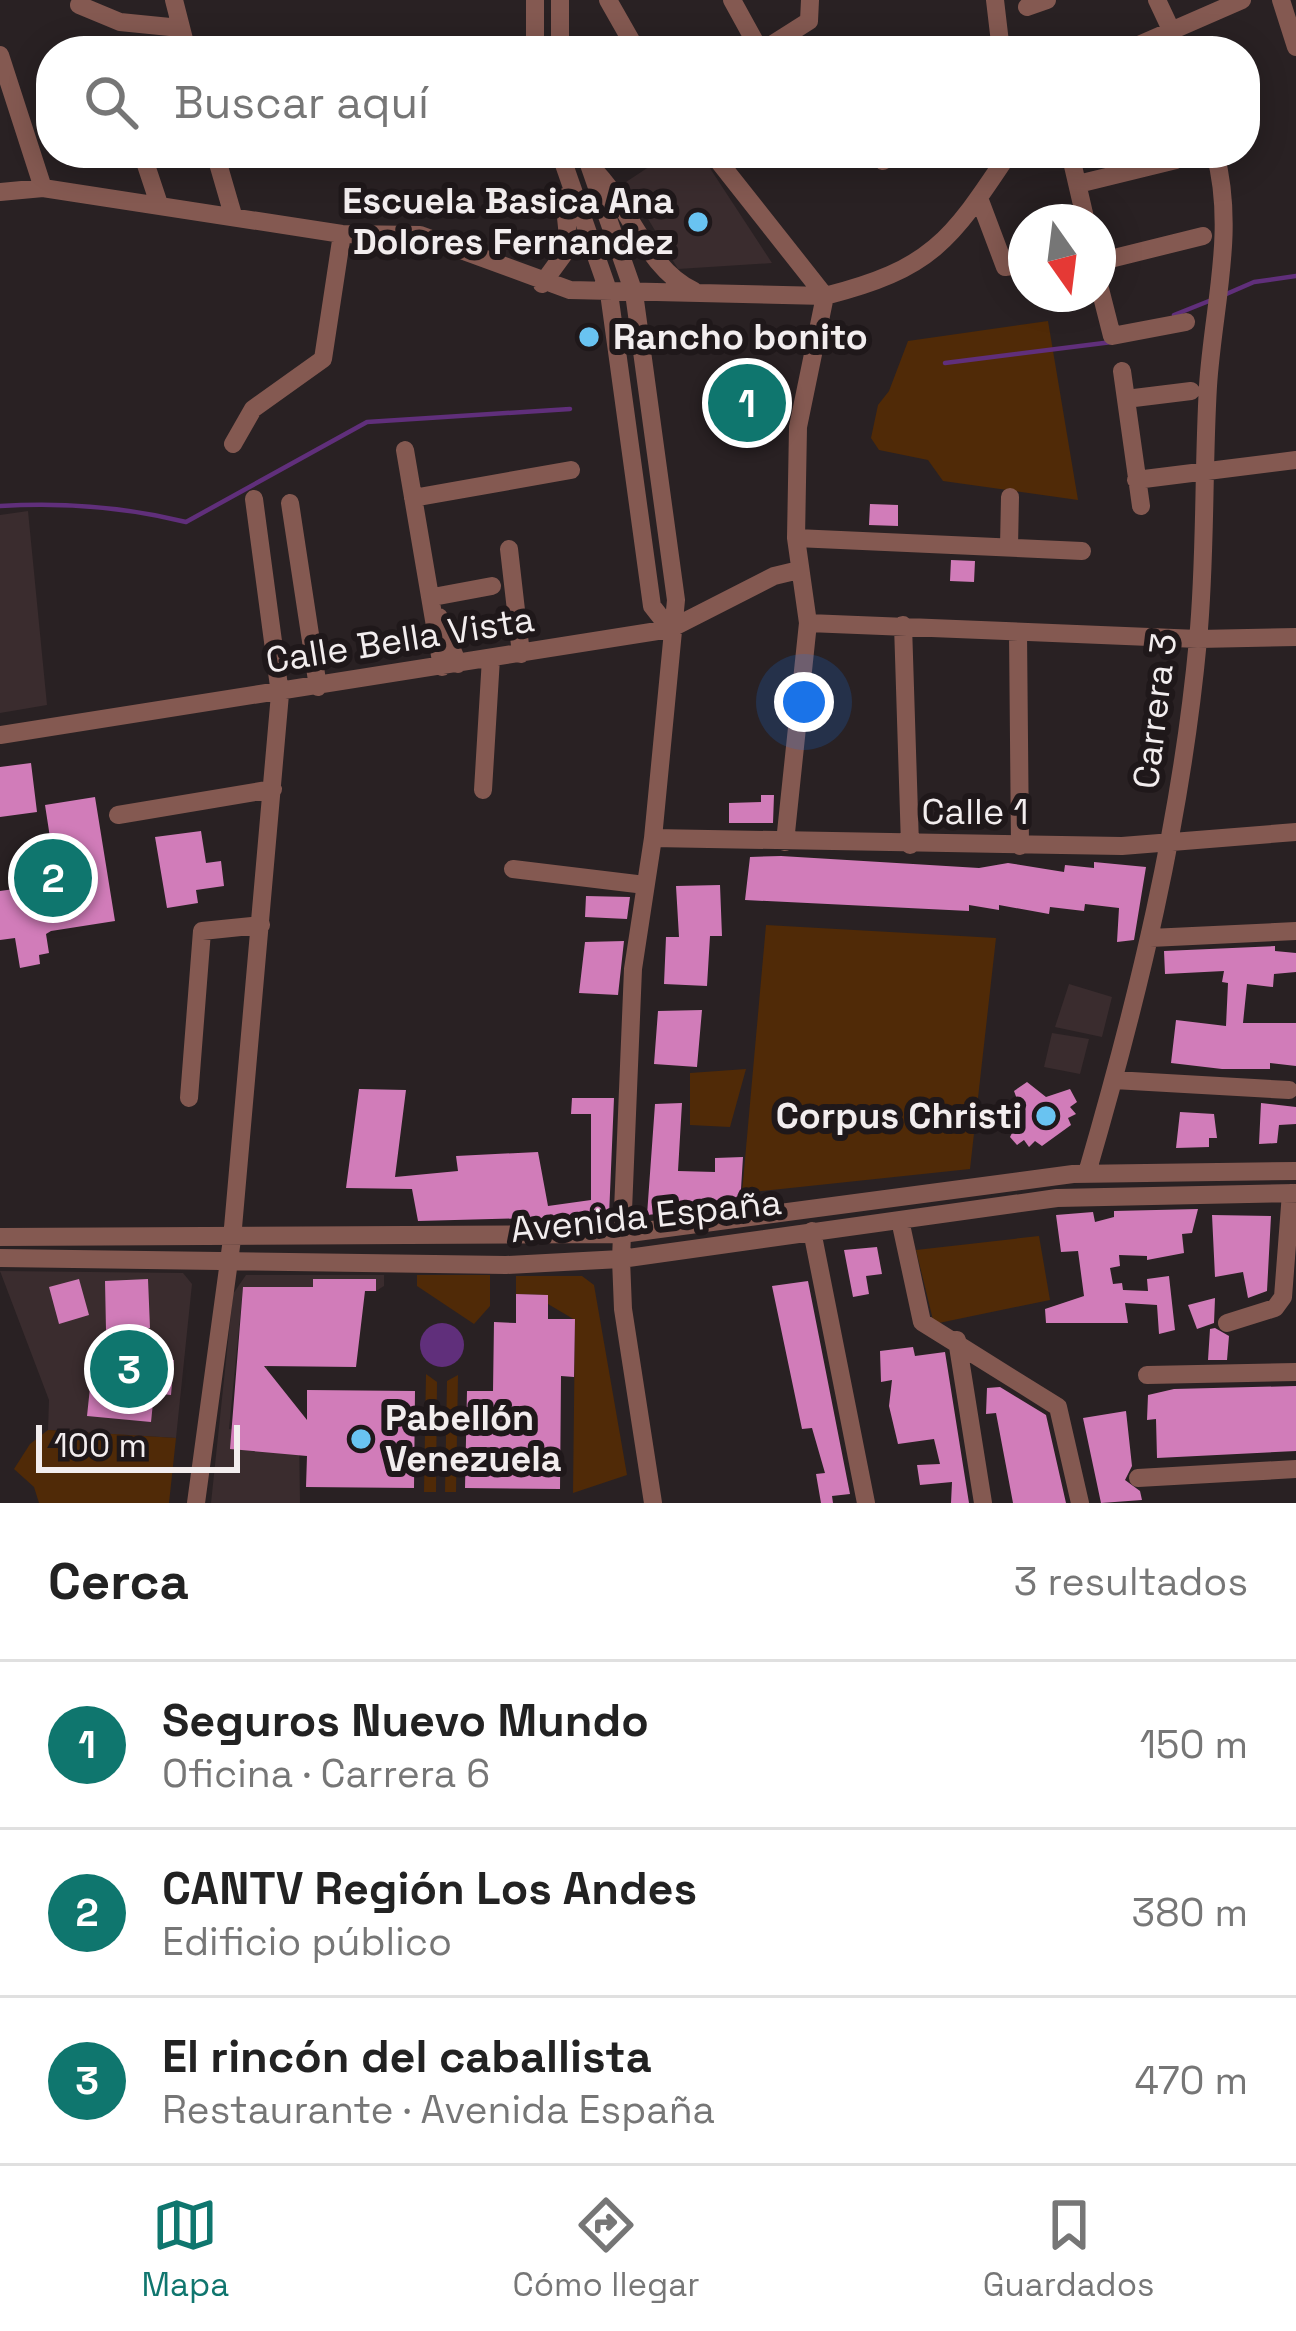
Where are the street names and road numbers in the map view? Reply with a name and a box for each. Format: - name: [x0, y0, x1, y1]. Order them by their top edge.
- street label: Calle Bella Vista: [263, 596, 537, 684]
- street label: Carrera 3: [1123, 631, 1187, 791]
- street label: Calle 1: [921, 789, 1029, 835]
- street label: Avenida España: [508, 1179, 784, 1253]

